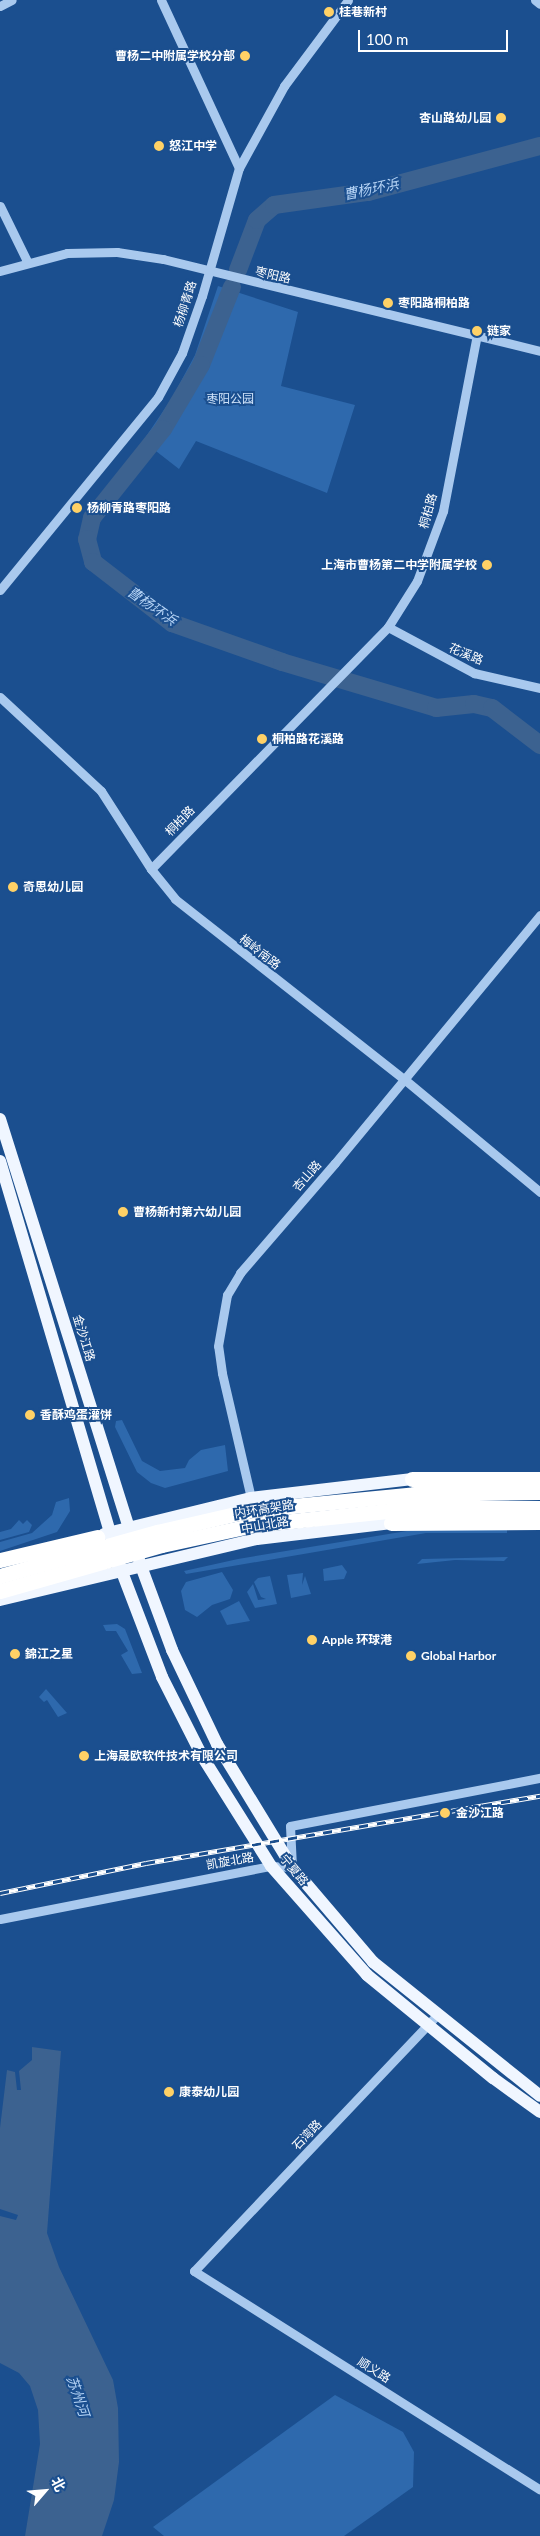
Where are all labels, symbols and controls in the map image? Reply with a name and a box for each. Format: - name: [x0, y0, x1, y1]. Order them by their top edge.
- place label: 桂巷新村: [339, 5, 387, 19]
- marker: 桂巷新村: [323, 6, 335, 18]
- scale bar: [360, 20, 510, 52]
- text: 100 m: [366, 30, 408, 48]
- place label: 曹杨二中附属学校分部: [115, 49, 235, 63]
- marker: 曹杨二中附属学校分部: [239, 50, 251, 62]
- place label: 杏山路幼儿园: [419, 111, 491, 125]
- marker: 杏山路幼儿园: [495, 112, 507, 124]
- place label: 怒江中学: [169, 139, 217, 153]
- marker: 怒江中学: [153, 140, 165, 152]
- water label: 曹杨环浜: [342, 175, 400, 203]
- street label: 枣阳路: [254, 264, 292, 286]
- street label: 杨柳青路: [171, 279, 199, 329]
- place label: 枣阳路桐柏路: [398, 296, 470, 310]
- marker: 枣阳路桐柏路: [382, 297, 394, 309]
- place label: 链家: [487, 324, 511, 338]
- marker: 链家: [471, 325, 483, 337]
- park label: 枣阳公园: [206, 392, 254, 406]
- street label: 桐柏路: [416, 492, 440, 530]
- place label: 杨柳青路枣阳路: [87, 501, 171, 515]
- marker: 杨柳青路枣阳路: [71, 502, 83, 514]
- place label: 上海市曹杨第二中学附属学校: [321, 558, 477, 572]
- marker: 上海市曹杨第二中学附属学校: [481, 559, 493, 571]
- water label: 曹杨环浜: [124, 583, 180, 629]
- street label: 花溪路: [447, 640, 485, 668]
- place label: 桐柏路花溪路: [272, 732, 344, 746]
- marker: 桐柏路花溪路: [256, 733, 268, 745]
- street label: 桐柏路: [162, 803, 198, 839]
- place label: 奇思幼儿园: [23, 880, 83, 894]
- marker: 奇思幼儿园: [7, 881, 19, 893]
- street label: 梅岭南路: [237, 932, 283, 972]
- street label: 杏山路: [290, 1158, 324, 1194]
- place label: 曹杨新村第六幼儿园: [133, 1205, 241, 1219]
- marker: 曹杨新村第六幼儿园: [117, 1206, 129, 1218]
- street label: 金沙江路: [70, 1313, 98, 1363]
- place label: 香酥鸡蛋灌饼: [40, 1408, 112, 1422]
- marker: 香酥鸡蛋灌饼: [24, 1409, 36, 1421]
- street label: 内环高架路: [233, 1497, 295, 1521]
- street label: 中山北路: [240, 1514, 290, 1536]
- place label: Apple 环球港: [322, 1633, 392, 1647]
- marker: Apple 环球港: [306, 1634, 318, 1646]
- place label: 錦江之星: [25, 1647, 73, 1661]
- marker: 錦江之星: [9, 1648, 21, 1660]
- place label: Global Harbor: [421, 1649, 496, 1663]
- marker: Global Harbor: [405, 1650, 417, 1662]
- place label: 上海晟欧软件技术有限公司: [94, 1749, 238, 1763]
- marker: 上海晟欧软件技术有限公司: [78, 1750, 90, 1762]
- marker: 金沙江路: [438, 1806, 452, 1820]
- place label: 金沙江路: [456, 1806, 504, 1820]
- street label: 凯旋北路: [205, 1850, 255, 1872]
- street label: 宁夏路: [277, 1852, 311, 1888]
- place label: 康泰幼儿园: [179, 2085, 239, 2099]
- marker: 康泰幼儿园: [163, 2086, 175, 2098]
- street label: 石湾路: [289, 2117, 325, 2153]
- street label: 顺义路: [355, 2354, 393, 2386]
- water label: 苏州河: [63, 2373, 93, 2419]
- north arrow: [20, 2466, 70, 2516]
- text: 北: [48, 2474, 70, 2494]

